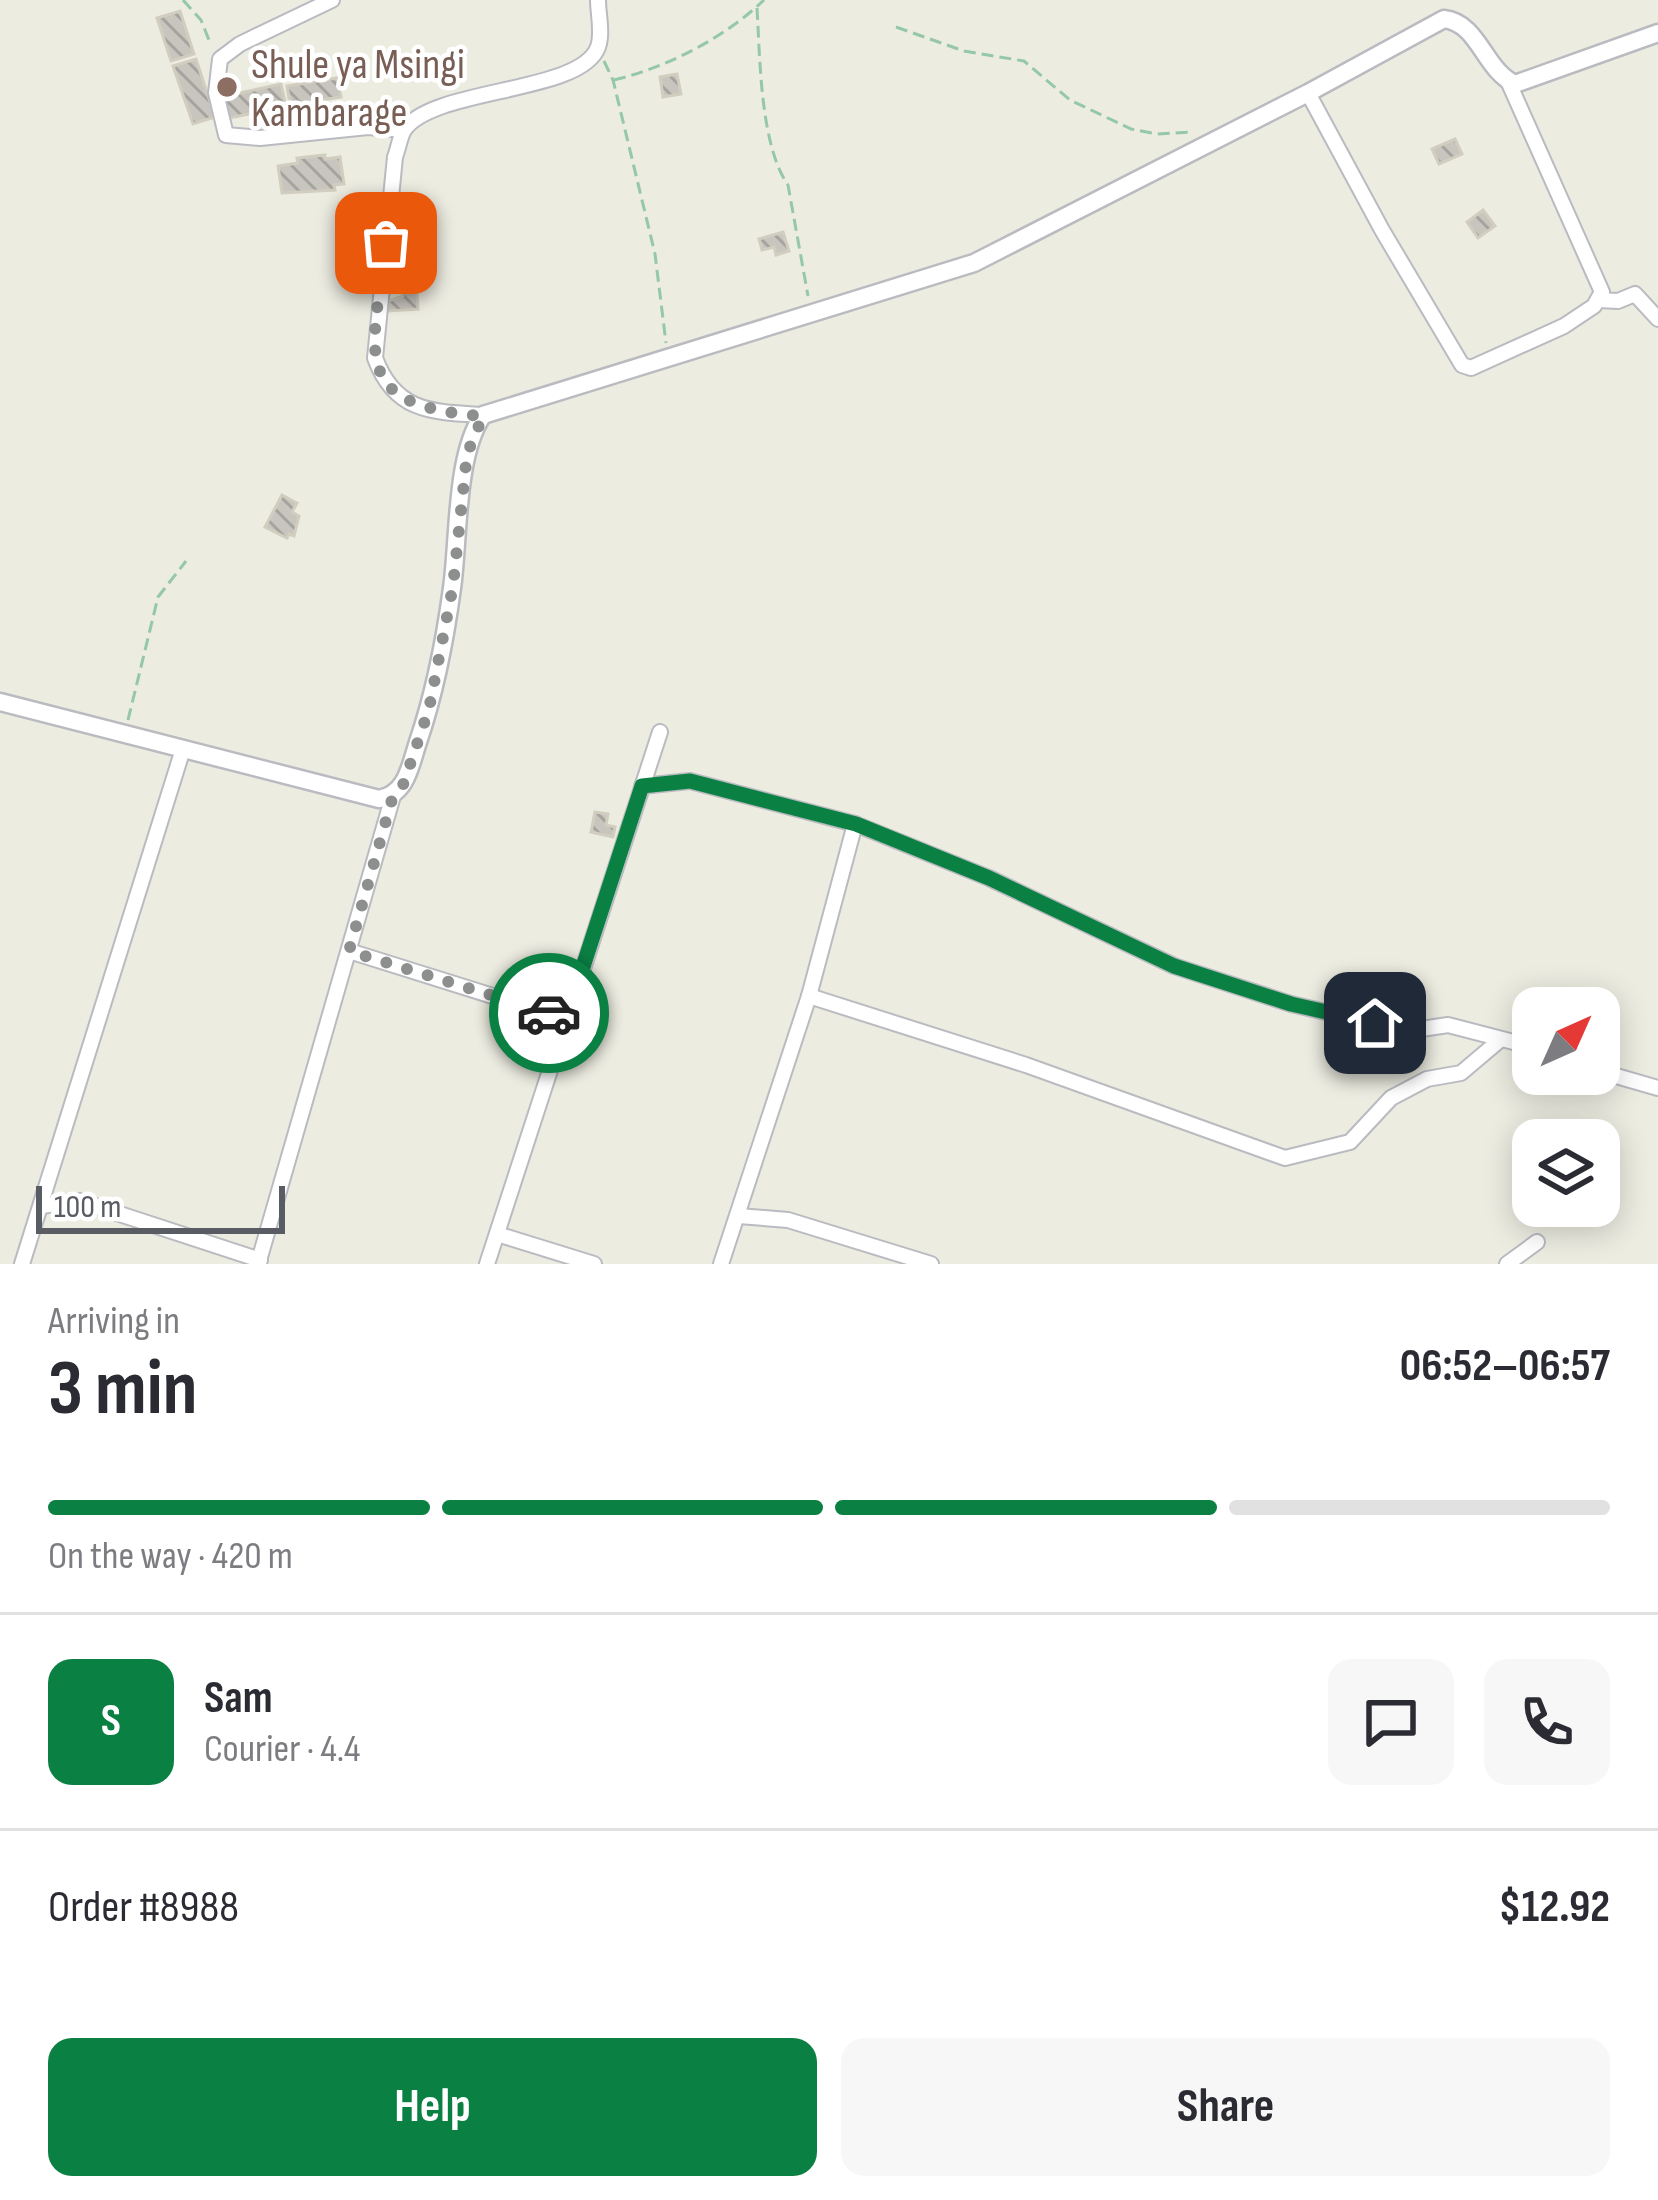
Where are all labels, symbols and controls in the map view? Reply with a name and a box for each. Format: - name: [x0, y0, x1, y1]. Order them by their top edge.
- place label: Shule ya Msingi Kambarage: [251, 40, 465, 139]
- marker: Shule ya Msingi Kambarage: [214, 74, 240, 100]
- pin: [335, 192, 437, 294]
- icon: bag: [353, 210, 419, 276]
- courier: [489, 953, 609, 1073]
- pin: [1324, 972, 1426, 1074]
- icon: car: [516, 980, 582, 1046]
- north arrow: [1512, 987, 1620, 1095]
- map controls: [1512, 987, 1620, 1227]
- icon: home: [1342, 990, 1408, 1056]
- button: layers: [1512, 1119, 1620, 1227]
- scale bar: [36, 1180, 285, 1233]
- text: 100 m: [54, 1187, 121, 1227]
- text: Arriving in: [48, 1298, 180, 1345]
- text: 06:52–06:57: [1400, 1339, 1610, 1394]
- text: 3 min: [48, 1343, 197, 1436]
- text: On the way · 420 m: [48, 1533, 293, 1580]
- button: chat: [1328, 1659, 1454, 1785]
- button: phone: [1484, 1659, 1610, 1785]
- text: Sam: [204, 1671, 273, 1726]
- text: S: [101, 1694, 121, 1749]
- text: Courier · 4.4: [204, 1726, 360, 1773]
- text: Order #8988: [48, 1880, 239, 1935]
- text: $12.92: [1498, 1880, 1610, 1935]
- button: Help: [48, 2038, 817, 2176]
- button: Share: [841, 2038, 1610, 2176]

